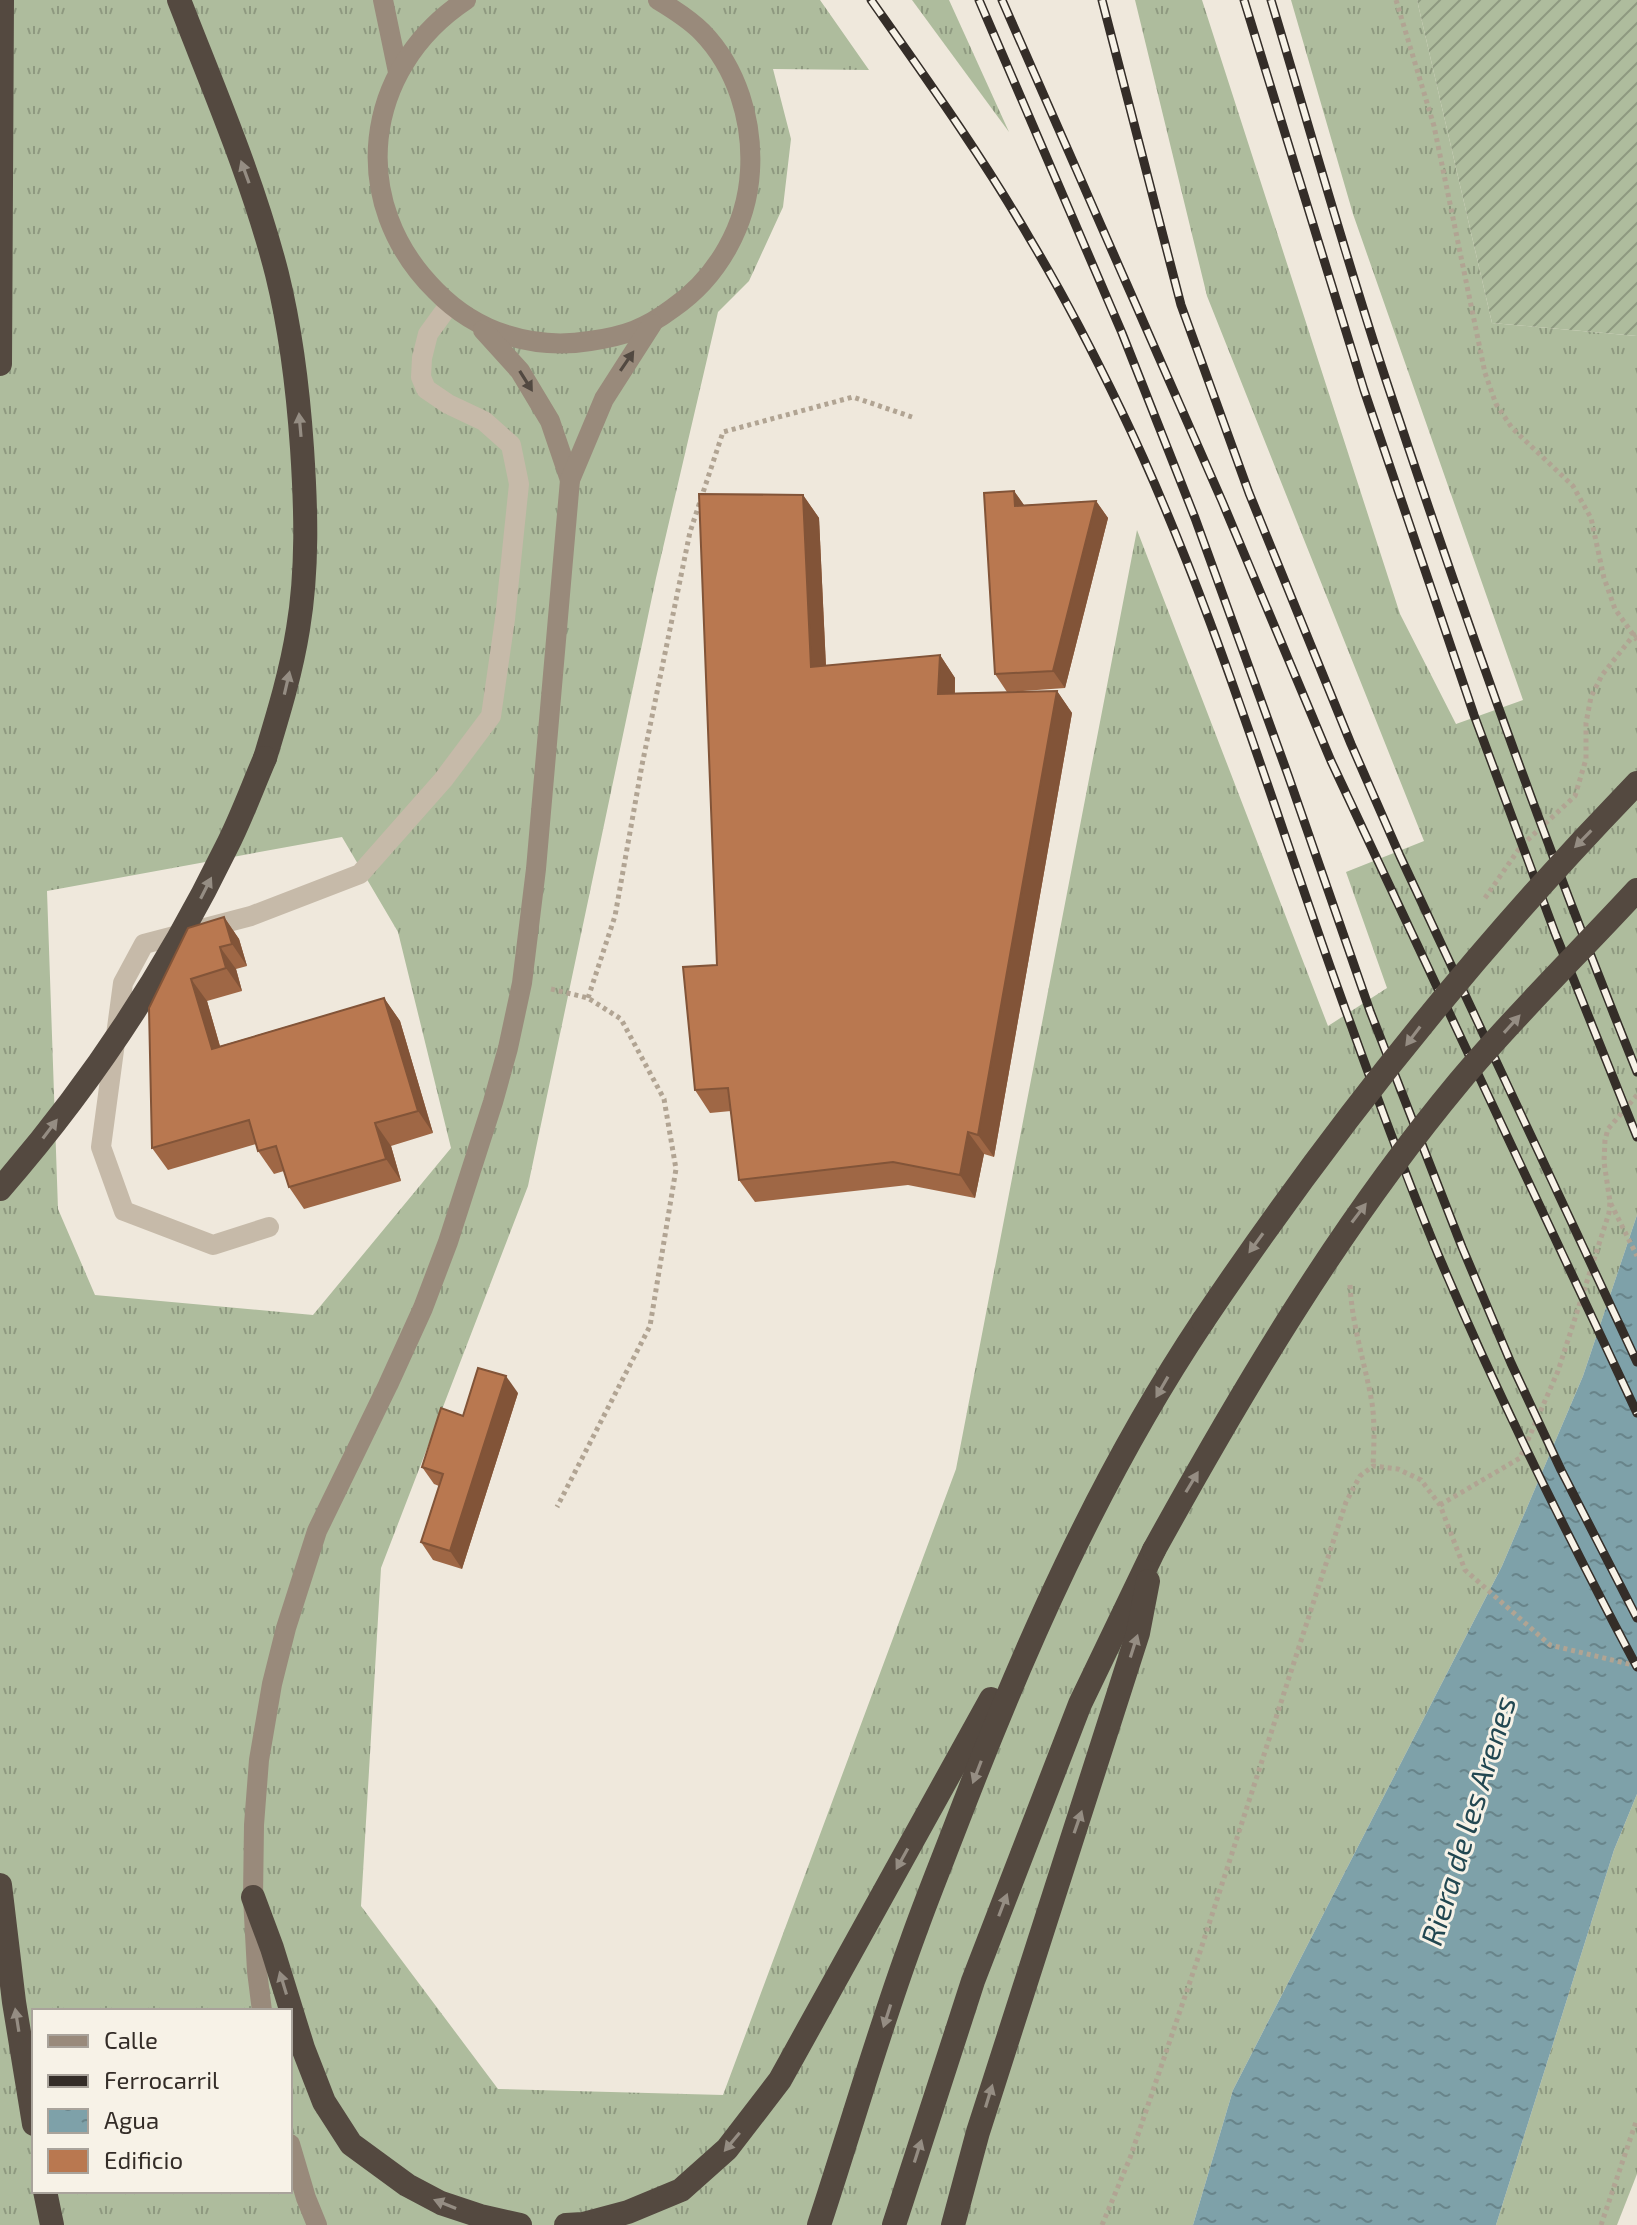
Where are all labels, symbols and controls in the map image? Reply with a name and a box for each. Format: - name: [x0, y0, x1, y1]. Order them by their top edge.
- one-way arrow: [238, 160, 251, 184]
- one-way arrow: [619, 350, 634, 372]
- one-way arrow: [518, 371, 533, 392]
- one-way arrow: [293, 412, 306, 437]
- one-way arrow: [281, 670, 294, 695]
- one-way arrow: [1574, 829, 1592, 848]
- one-way arrow: [200, 876, 213, 899]
- one-way arrow: [1502, 1014, 1520, 1033]
- one-way arrow: [1405, 1026, 1421, 1046]
- one-way arrow: [41, 1119, 57, 1139]
- one-way arrow: [1350, 1203, 1366, 1223]
- one-way arrow: [1249, 1233, 1264, 1254]
- one-way arrow: [1155, 1376, 1169, 1398]
- one-way arrow: [1185, 1471, 1199, 1493]
- one-way arrow: [1128, 1634, 1141, 1658]
- water label: Riera de les Arenes: [1412, 1692, 1522, 1949]
- one-way arrow: [970, 1760, 983, 1784]
- one-way arrow: [1072, 1810, 1085, 1834]
- one-way arrow: [896, 1848, 909, 1871]
- one-way arrow: [997, 1893, 1010, 1917]
- one-way arrow: [276, 1971, 288, 1995]
- one-way arrow: [880, 2004, 893, 2028]
- one-way arrow: [10, 2007, 23, 2032]
- legend: [32, 2009, 292, 2193]
- text: Calle: [104, 2025, 158, 2054]
- text: Ferrocarril: [104, 2065, 219, 2094]
- one-way arrow: [984, 2084, 996, 2108]
- text: Agua: [104, 2105, 159, 2134]
- one-way arrow: [724, 2131, 741, 2151]
- one-way arrow: [912, 2138, 925, 2162]
- text: Edificio: [104, 2145, 183, 2174]
- one-way arrow: [433, 2197, 457, 2210]

